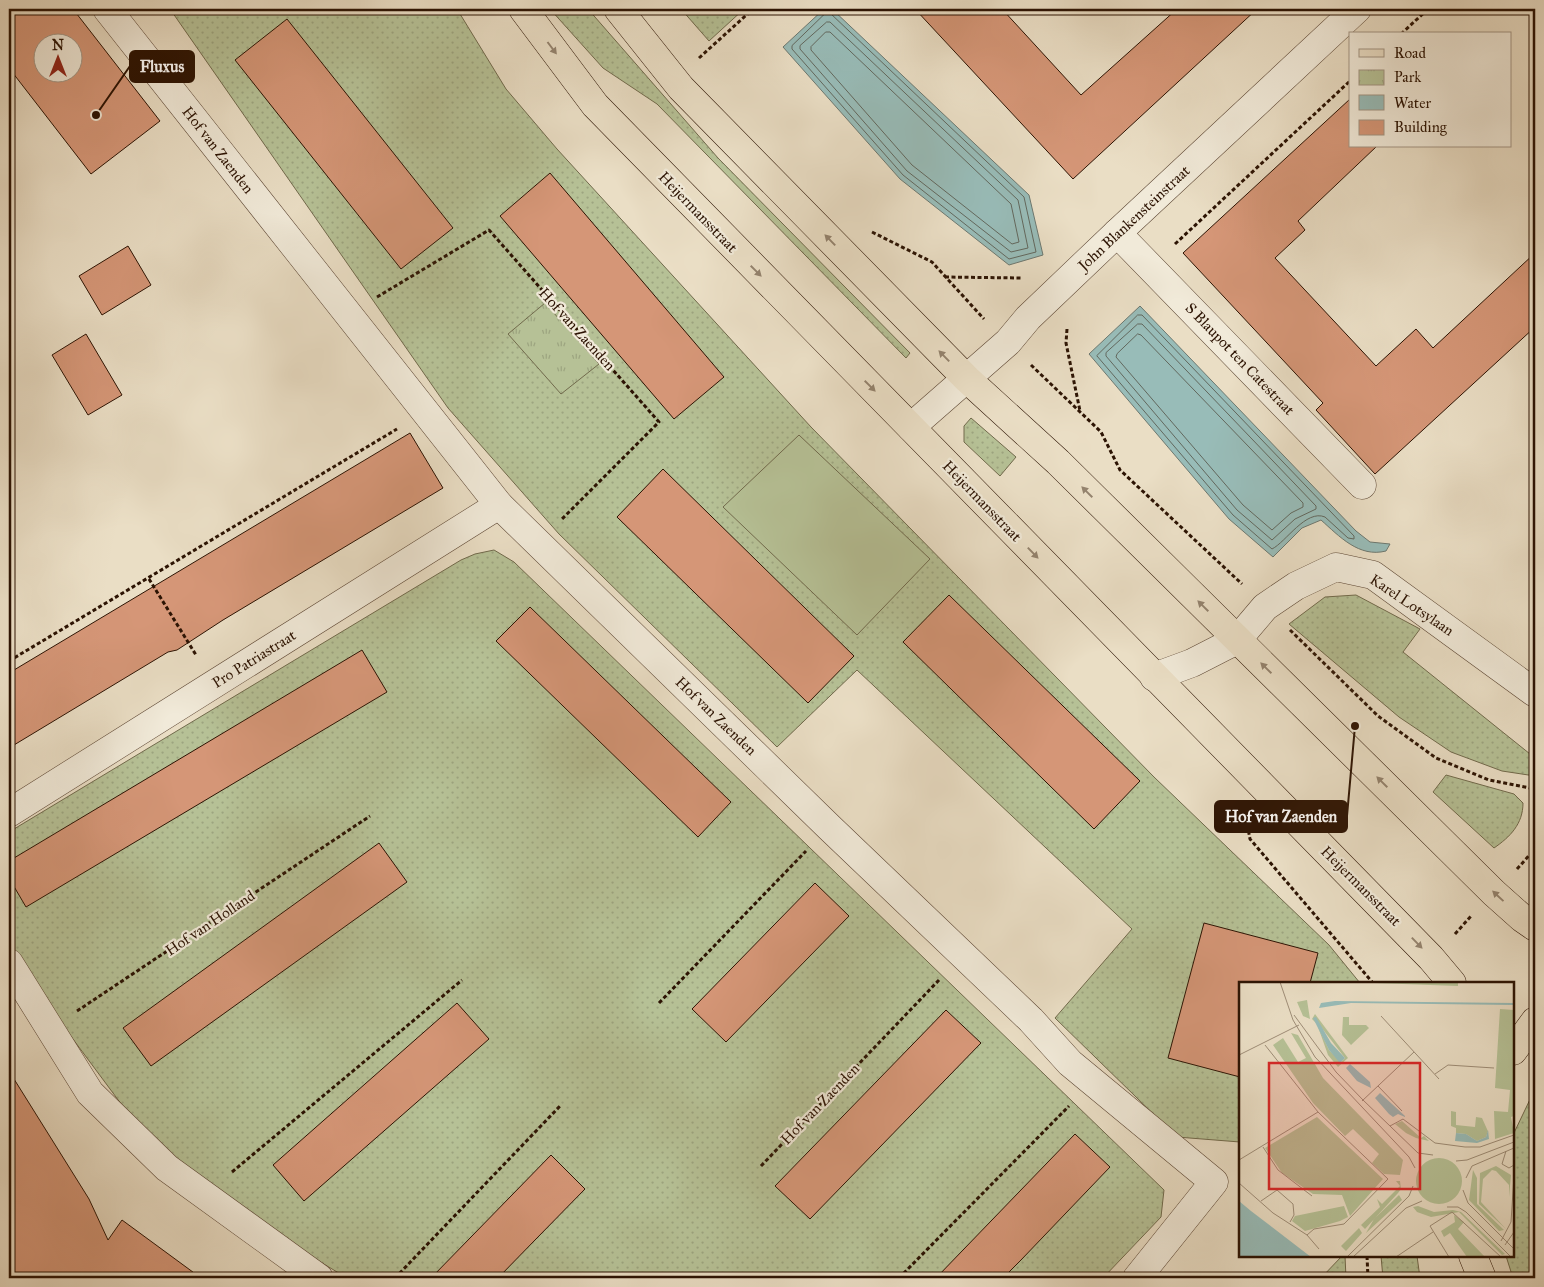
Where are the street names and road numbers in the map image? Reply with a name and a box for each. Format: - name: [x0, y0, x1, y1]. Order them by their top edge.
- street label: Hof van Zaenden: [178, 103, 258, 197]
- street label: John Blankensteinstraat: [1073, 161, 1195, 277]
- street label: Heijermansstraat: [655, 168, 742, 257]
- street label: Hof van Zaenden: [535, 284, 619, 374]
- street label: S Blaupot ten Catestraat: [1182, 299, 1299, 419]
- street label: Heijermansstraat: [939, 457, 1026, 546]
- street label: Karel Lotsylaan: [1367, 570, 1457, 640]
- street label: Pro Patriastraat: [209, 626, 300, 692]
- street label: Hof van Zaenden: [672, 673, 760, 759]
- street label: Heijermansstraat: [1317, 842, 1405, 930]
- street label: Hof van Holland: [162, 886, 259, 960]
- street label: Hof van Zaenden: [777, 1060, 863, 1148]

